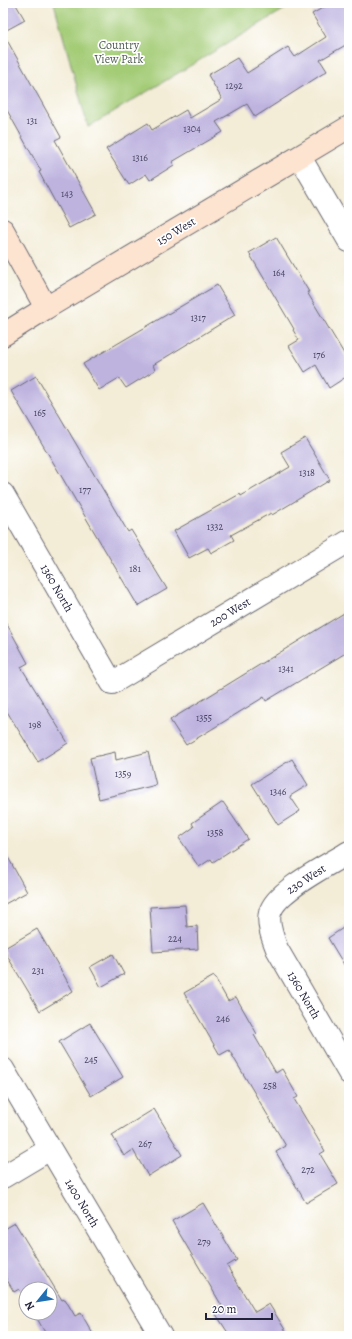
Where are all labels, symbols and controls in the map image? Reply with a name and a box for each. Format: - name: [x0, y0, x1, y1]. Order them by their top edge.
- park label: Country View Park: [94, 37, 144, 67]
- house number: 1292: [225, 79, 243, 92]
- house number: 131: [27, 114, 38, 127]
- house number: 1304: [183, 122, 201, 135]
- house number: 1316: [132, 151, 148, 164]
- house number: 143: [61, 187, 73, 200]
- street label: 150 West: [154, 213, 198, 249]
- house number: 164: [273, 266, 286, 279]
- house number: 1317: [190, 311, 206, 324]
- house number: 176: [313, 348, 325, 361]
- house number: 165: [34, 406, 46, 419]
- house number: 1318: [299, 466, 315, 479]
- house number: 177: [79, 483, 92, 496]
- house number: 1332: [207, 520, 223, 533]
- street label: 1360 North: [37, 561, 77, 615]
- house number: 181: [129, 562, 141, 575]
- street label: 200 West: [206, 593, 254, 631]
- house number: 1341: [278, 662, 294, 675]
- house number: 1355: [196, 711, 212, 724]
- house number: 198: [29, 718, 42, 731]
- house number: 1359: [115, 767, 132, 780]
- house number: 1346: [270, 785, 287, 798]
- house number: 1358: [207, 826, 224, 839]
- street label: 230 West: [283, 860, 329, 898]
- house number: 224: [168, 932, 182, 945]
- house number: 231: [32, 964, 45, 977]
- street label: 1360 North: [284, 968, 324, 1022]
- house number: 246: [216, 1012, 230, 1025]
- house number: 245: [84, 1053, 98, 1066]
- house number: 258: [263, 1079, 277, 1092]
- house number: 267: [138, 1137, 153, 1150]
- house number: 272: [301, 1163, 315, 1176]
- street label: 1400 North: [61, 1176, 103, 1231]
- house number: 279: [197, 1235, 211, 1248]
- north arrow: [18, 1281, 58, 1321]
- scale bar: [206, 1295, 272, 1321]
- text: N: [21, 1299, 38, 1313]
- text: 20 m: [212, 1301, 236, 1317]

